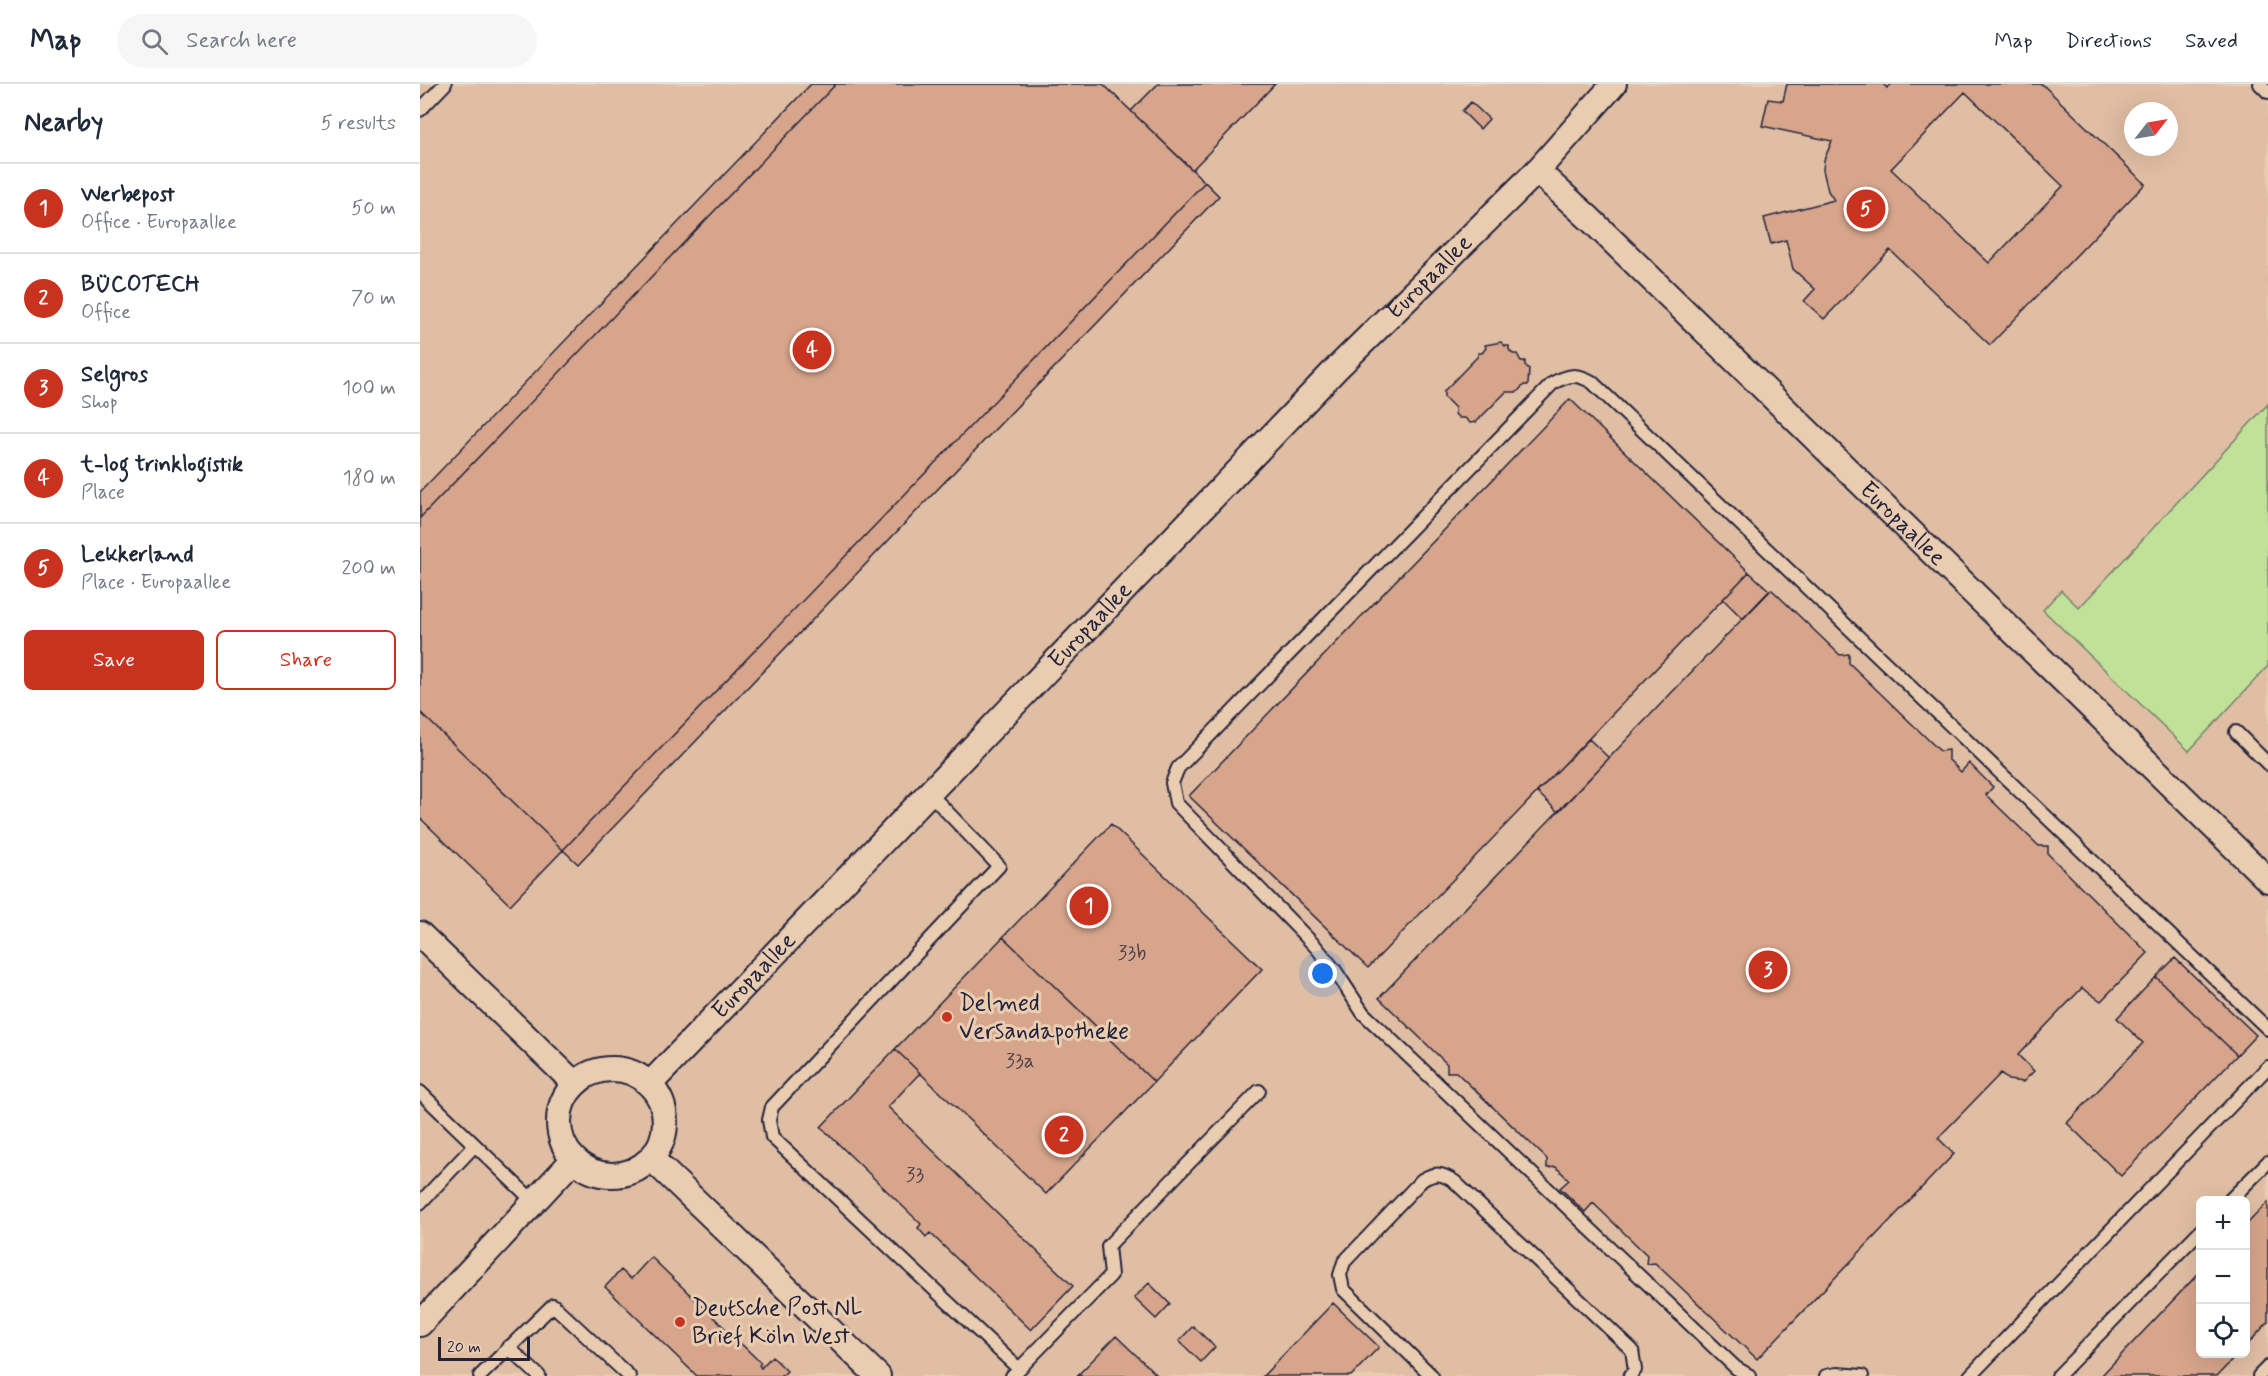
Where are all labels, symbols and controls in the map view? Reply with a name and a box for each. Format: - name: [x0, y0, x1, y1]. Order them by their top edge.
- search box: [117, 14, 537, 68]
- text: Map: [30, 23, 81, 60]
- icon: search: [138, 25, 171, 58]
- text: Search here: [186, 27, 297, 55]
- text: Map: [1994, 27, 2033, 55]
- text: Directions: [2066, 27, 2152, 55]
- text: Saved: [2185, 27, 2238, 55]
- north arrow: [2124, 102, 2178, 156]
- text: Nearby: [24, 106, 103, 140]
- text: 5 results: [321, 110, 396, 137]
- text: Werbepost: [81, 181, 175, 209]
- pin: 5: [1846, 186, 1886, 232]
- text: 1: [39, 195, 48, 222]
- text: 50 m: [351, 195, 396, 222]
- text: Office · Europaallee: [81, 209, 237, 236]
- street label: Europaallee: [1380, 228, 1479, 326]
- text: BÜCOTECH: [81, 271, 200, 299]
- text: 2: [39, 285, 48, 312]
- text: 70 m: [351, 285, 396, 312]
- text: Office: [81, 299, 131, 326]
- pin: 4: [792, 328, 832, 372]
- text: Selgros: [81, 361, 148, 389]
- text: 3: [39, 375, 48, 402]
- text: 100 m: [342, 375, 396, 402]
- text: Shop: [81, 389, 118, 416]
- text: t-log trinklogistik: [81, 451, 243, 479]
- text: 4: [38, 465, 49, 492]
- text: 180 m: [343, 465, 396, 492]
- street label: Europaallee: [1853, 475, 1952, 573]
- text: Place: [81, 479, 125, 506]
- text: Lekkerland: [81, 541, 194, 569]
- text: 5: [38, 555, 50, 582]
- text: 200 m: [341, 555, 396, 582]
- text: Place · Europaallee: [81, 569, 231, 596]
- street label: Europaallee: [1041, 575, 1139, 675]
- button: Save: [24, 630, 204, 690]
- button: Share: [216, 630, 396, 690]
- pin: 1: [1070, 884, 1108, 928]
- street label: Europaallee: [705, 926, 803, 1026]
- house number: 33b: [1118, 939, 1146, 967]
- pin: 3: [1748, 948, 1788, 992]
- your location: [1308, 959, 1337, 988]
- place label: Delmed Versandapotheke: [959, 988, 1129, 1047]
- marker: Delmed Versandapotheke: [940, 1010, 954, 1024]
- house number: 33a: [1005, 1047, 1035, 1075]
- pin: 2: [1044, 1112, 1084, 1158]
- house number: 33: [906, 1161, 924, 1189]
- map controls: [2196, 1196, 2250, 1358]
- button: +: [2196, 1196, 2250, 1250]
- button: −: [2196, 1250, 2250, 1304]
- place label: Deutsche Post NL Brief Köln West: [692, 1293, 863, 1352]
- button: locate: [2196, 1304, 2250, 1358]
- marker: Deutsche Post NL Brief Köln West: [673, 1315, 687, 1329]
- scale bar: [438, 1334, 530, 1362]
- text: 20 m: [447, 1337, 481, 1358]

